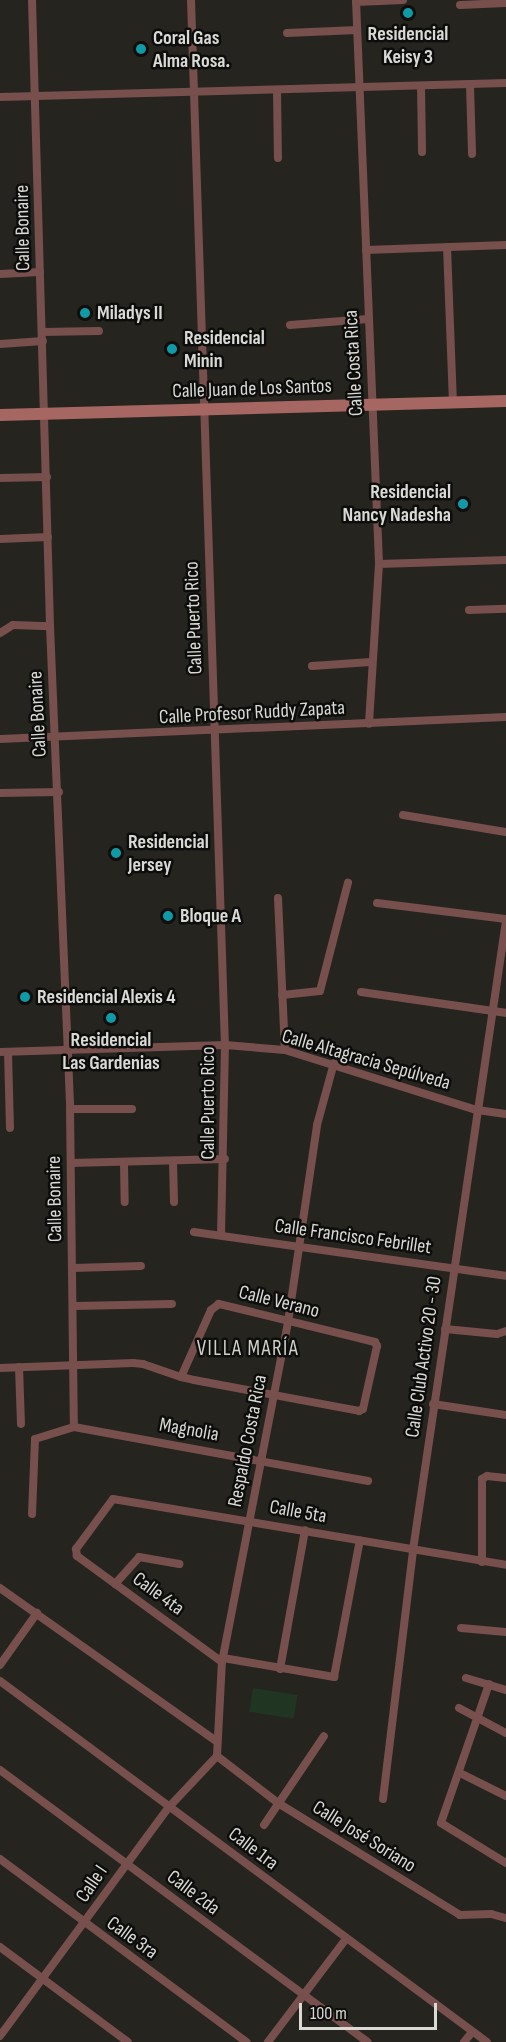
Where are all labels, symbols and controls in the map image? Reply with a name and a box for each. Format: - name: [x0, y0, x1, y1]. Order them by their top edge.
- marker: Residencial Keisy 3: [401, 6, 415, 20]
- place label: Residencial Keisy 3: [368, 22, 448, 69]
- place label: Coral Gas Alma Rosa.: [153, 26, 230, 73]
- marker: Coral Gas Alma Rosa.: [134, 42, 148, 56]
- street label: Calle Bonaire: [10, 185, 36, 271]
- place label: Miladys II: [97, 301, 163, 325]
- marker: Miladys II: [78, 306, 92, 320]
- street label: Calle Costa Rica: [339, 309, 369, 417]
- place label: Residencial Minin: [184, 326, 265, 373]
- marker: Residencial Minin: [165, 342, 179, 356]
- street label: Calle Juan de Los Santos: [172, 374, 332, 404]
- place label: Residencial Nancy Nadesha: [343, 480, 451, 527]
- marker: Residencial Nancy Nadesha: [456, 497, 470, 511]
- street label: Calle Puerto Rico: [180, 561, 208, 675]
- street label: Calle Bonaire: [24, 670, 52, 758]
- street label: Calle Profesor Ruddy Zapata: [158, 696, 346, 730]
- place label: Residencial Jersey: [128, 830, 209, 877]
- marker: Residencial Jersey: [109, 846, 123, 860]
- place label: Bloque A: [180, 904, 241, 928]
- marker: Bloque A: [161, 909, 175, 923]
- place label: Residencial Alexis 4: [37, 985, 175, 1009]
- marker: Residencial Alexis 4: [18, 990, 32, 1004]
- marker: Residencial Las Gardenias: [104, 1011, 118, 1025]
- street label: Calle Altagracia Sepúlveda: [279, 1024, 453, 1096]
- place label: Residencial Las Gardenias: [62, 1028, 160, 1075]
- street label: Calle Puerto Rico: [196, 1046, 220, 1160]
- street label: Calle Bonaire: [42, 1156, 68, 1242]
- street label: Calle Francisco Febrillet: [273, 1214, 433, 1260]
- street label: Calle Club Activo 20 - 30: [401, 1275, 447, 1439]
- street label: Calle Verano: [236, 1280, 322, 1324]
- district label: VILLA MARÍA: [197, 1336, 299, 1362]
- street label: Respaldo Costa Rica: [223, 1373, 273, 1509]
- street label: Magnolia: [157, 1413, 221, 1447]
- street label: Calle 5ta: [268, 1495, 328, 1529]
- street label: Calle 4ta: [128, 1567, 188, 1621]
- street label: Calle José Soriano: [308, 1796, 420, 1878]
- street label: Calle 1ra: [223, 1822, 283, 1876]
- street label: Calle I: [71, 1861, 113, 1907]
- street label: Calle 2da: [162, 1865, 224, 1921]
- street label: Calle 3ra: [102, 1911, 162, 1965]
- scale bar: [302, 1991, 440, 2029]
- text: 100 m: [310, 2003, 347, 2024]

